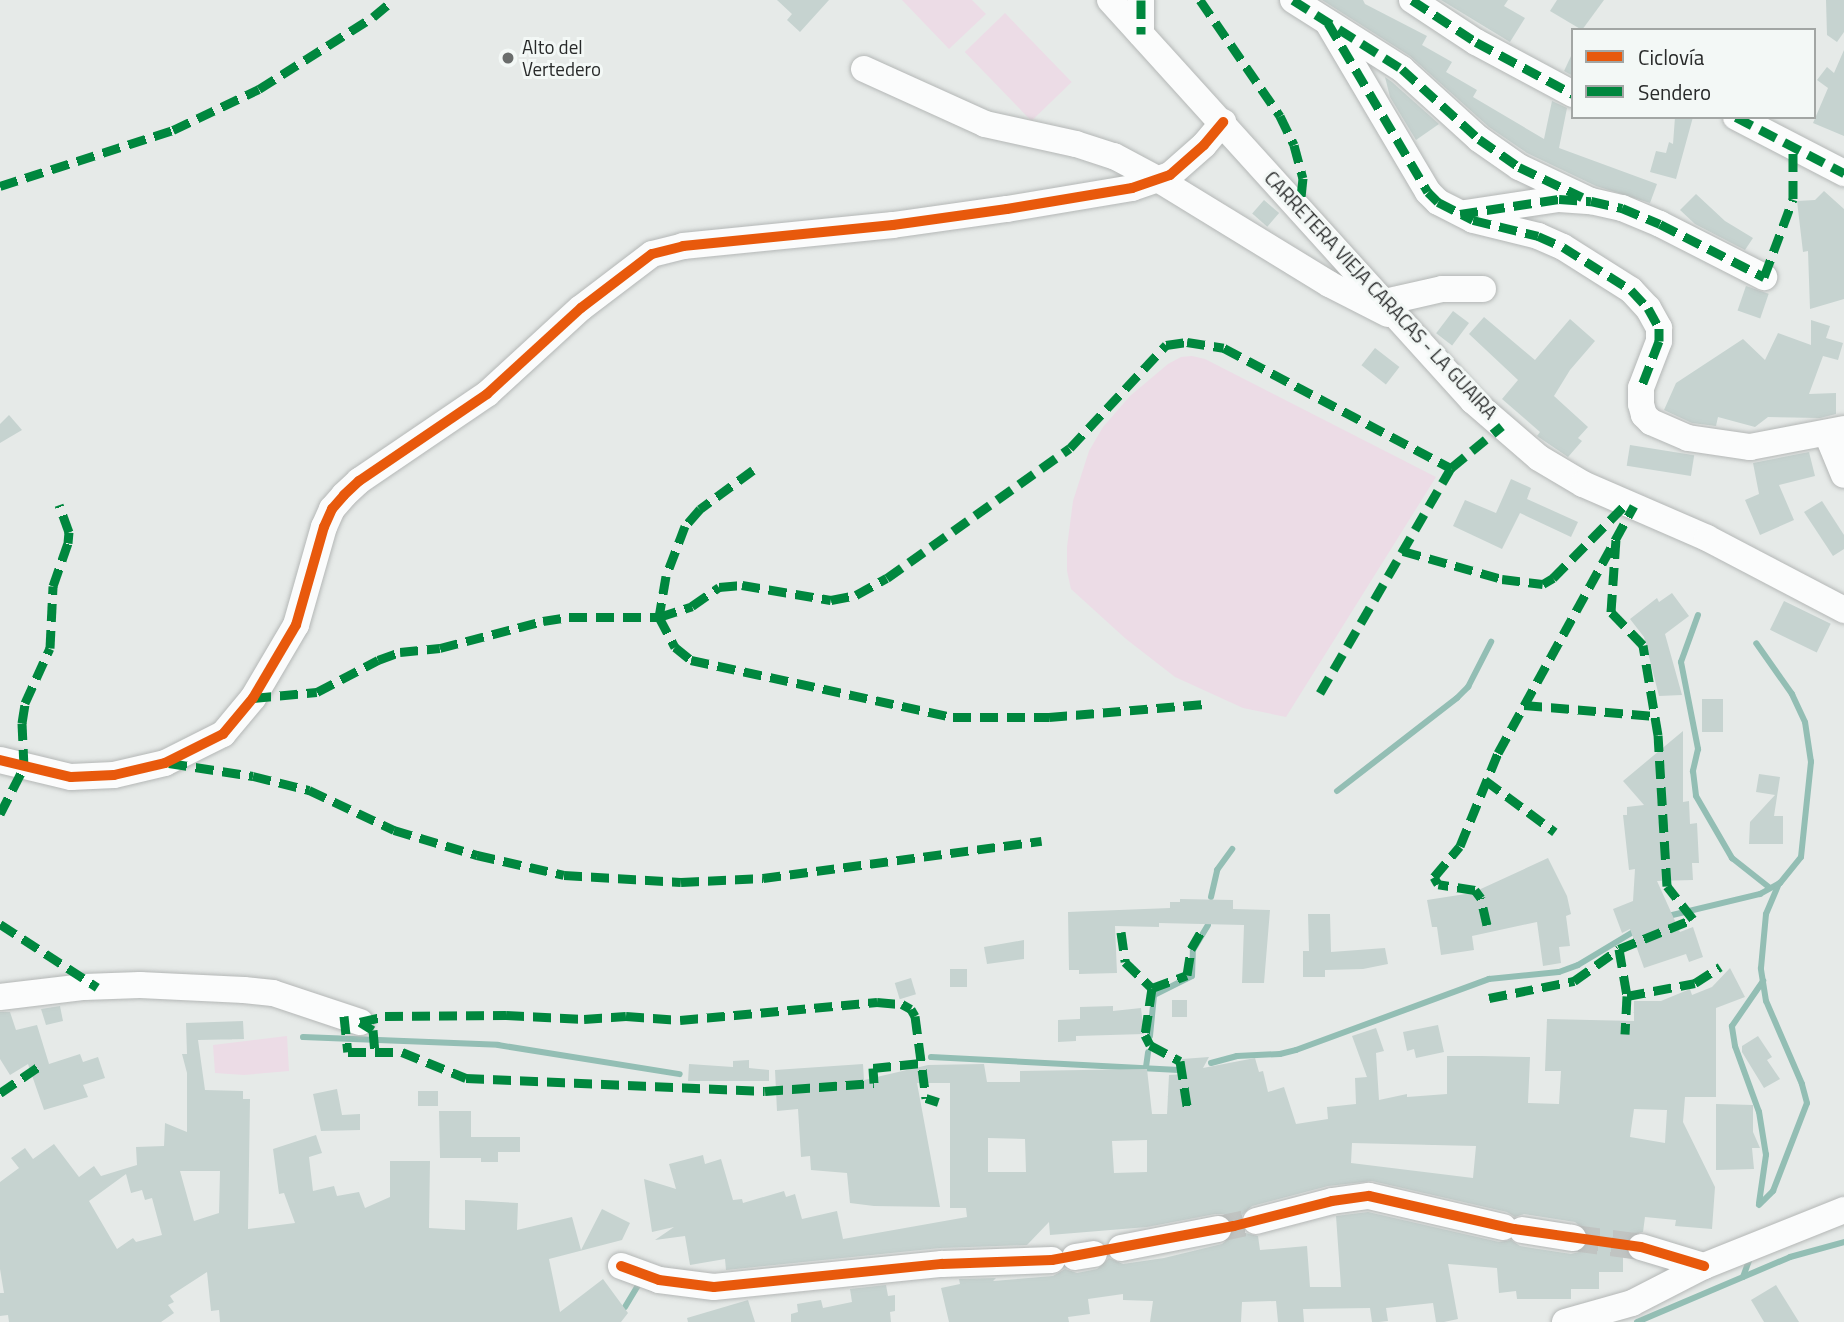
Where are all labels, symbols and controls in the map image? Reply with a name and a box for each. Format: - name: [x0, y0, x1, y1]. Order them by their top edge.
- legend: [1571, 28, 1816, 119]
- place label: Alto del Vertedero: [522, 36, 601, 80]
- text: Ciclovía: [1638, 41, 1704, 73]
- marker: Alto del Vertedero: [500, 50, 516, 66]
- text: Sendero: [1638, 76, 1711, 108]
- street label: CARRETERA VIEJA CARACAS - LA GUAIRA: [1260, 166, 1502, 424]

